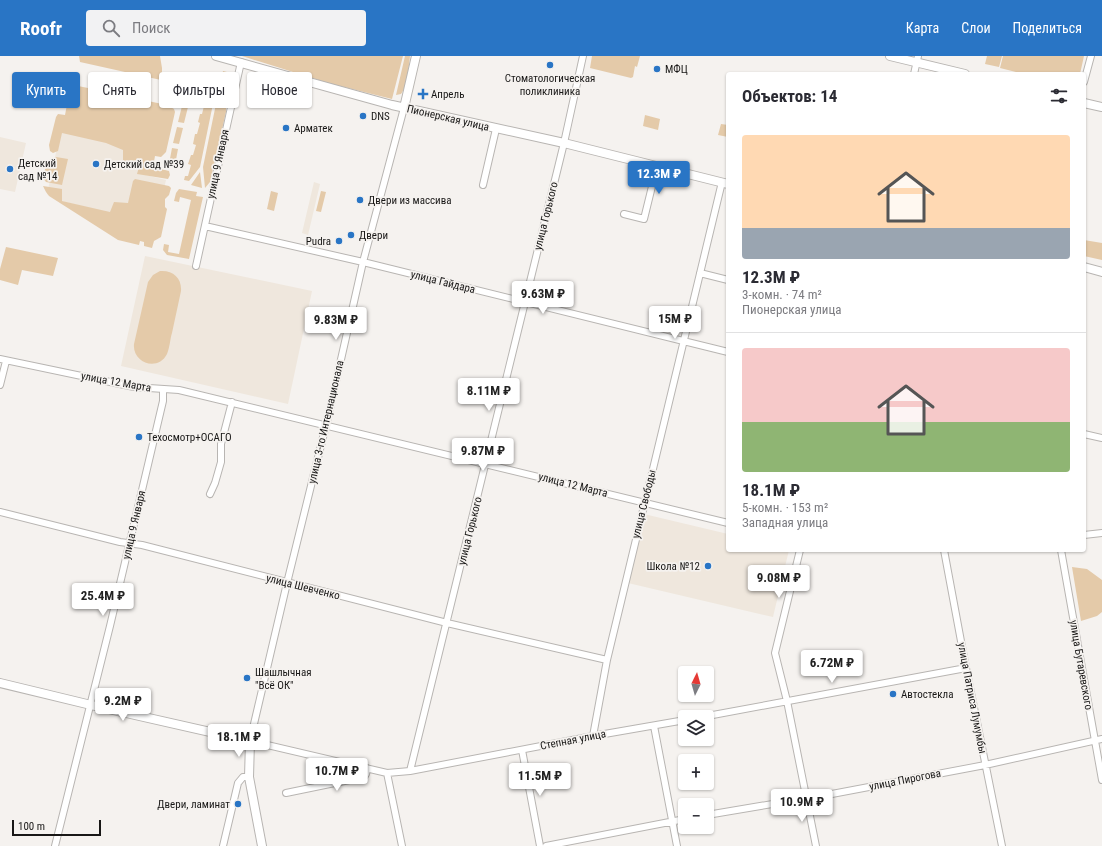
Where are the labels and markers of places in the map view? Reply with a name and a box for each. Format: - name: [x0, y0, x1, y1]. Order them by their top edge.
- marker: Стоматологическая поликлиника: [545, 60, 555, 70]
- place label: МФЦ: [665, 63, 688, 76]
- marker: МФЦ: [652, 64, 662, 74]
- place label: Стоматологическая поликлиника: [505, 72, 595, 98]
- place label: Апрель: [431, 88, 464, 101]
- marker: Апрель: [418, 89, 428, 99]
- place label: DNS: [371, 110, 390, 123]
- marker: DNS: [358, 111, 368, 121]
- place label: Арматек: [294, 122, 333, 135]
- marker: Арматек: [281, 123, 291, 133]
- place label: Детский сад №14: [18, 157, 58, 183]
- place label: Детский сад №39: [104, 158, 184, 171]
- marker: Детский сад №39: [91, 159, 101, 169]
- pin: 12.3M ₽: [622, 161, 696, 195]
- marker: Детский сад №14: [5, 164, 15, 174]
- place label: Двери из массива: [368, 194, 452, 207]
- marker: Двери из массива: [355, 195, 365, 205]
- place label: Двери: [359, 229, 388, 242]
- marker: Двери: [346, 230, 356, 240]
- place label: Pudra: [306, 235, 331, 248]
- marker: Pudra: [334, 236, 344, 246]
- pin: 9.63M ₽: [506, 281, 580, 315]
- pin: 15M ₽: [647, 306, 703, 340]
- pin: 9.83M ₽: [299, 307, 373, 341]
- pin: 8.11M ₽: [452, 378, 526, 412]
- place label: Техосмотр+ОСАГО: [147, 431, 232, 444]
- marker: Техосмотр+ОСАГО: [134, 432, 144, 442]
- pin: 9.87M ₽: [446, 438, 520, 472]
- place label: Школа №12: [646, 560, 700, 573]
- marker: Школа №12: [703, 561, 713, 571]
- pin: 9.08M ₽: [742, 565, 816, 599]
- pin: 25.4M ₽: [66, 583, 140, 617]
- pin: 6.72M ₽: [795, 650, 869, 684]
- place label: Шашлычная "Всё ОК": [255, 666, 312, 692]
- marker: Шашлычная "Всё ОК": [242, 673, 252, 683]
- pin: 9.2M ₽: [90, 688, 156, 722]
- place label: Автостекла: [901, 688, 953, 701]
- marker: Автостекла: [888, 689, 898, 699]
- pin: 18.1M ₽: [202, 724, 276, 758]
- pin: 10.7M ₽: [300, 758, 374, 792]
- pin: 11.5M ₽: [503, 763, 577, 797]
- pin: 10.9M ₽: [765, 789, 839, 823]
- place label: Двери, ламинат: [157, 798, 230, 811]
- marker: Двери, ламинат: [233, 799, 243, 809]

